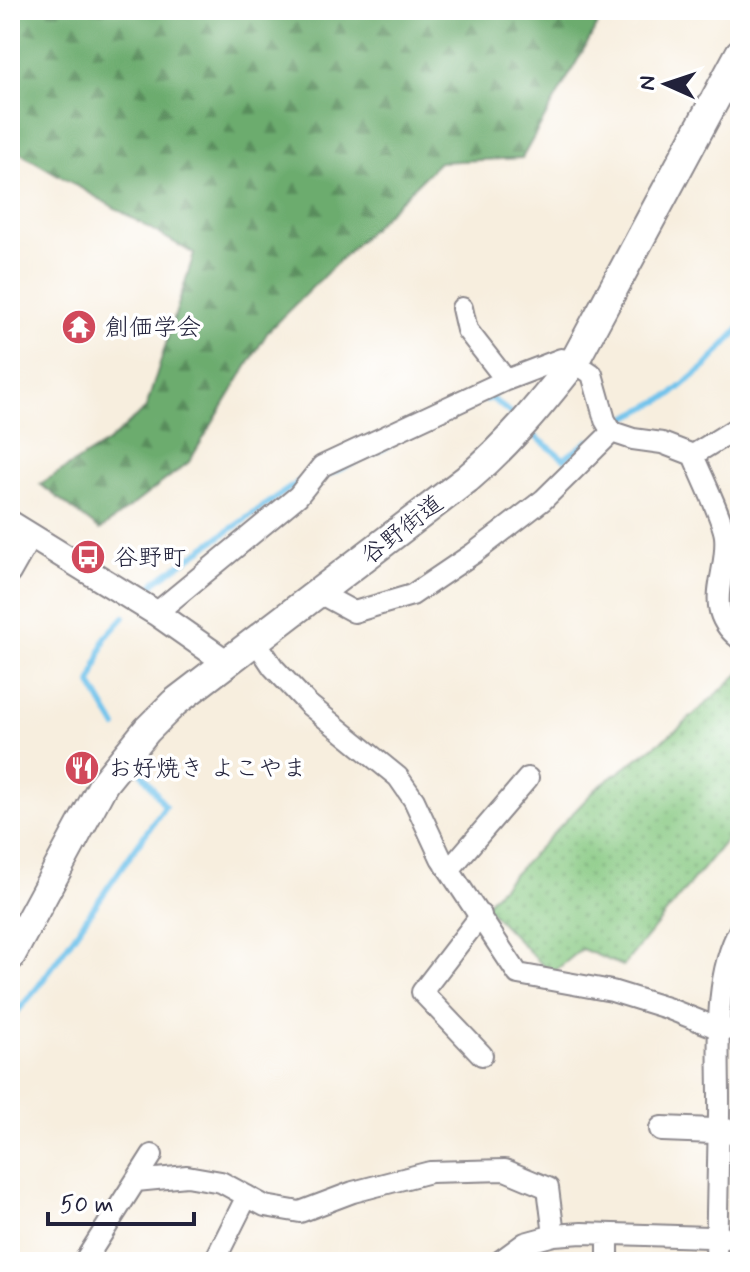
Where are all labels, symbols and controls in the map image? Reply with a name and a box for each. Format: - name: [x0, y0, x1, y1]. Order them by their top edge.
- north arrow: [626, 44, 706, 124]
- text: N: [634, 75, 662, 91]
- temple icon: 創価学会: [60, 308, 98, 346]
- place label: 創価学会: [105, 313, 201, 344]
- street label: 谷野街道: [356, 488, 450, 572]
- bus stop icon: 谷野町: [69, 538, 107, 576]
- place label: 谷野町: [114, 543, 186, 574]
- restaurant icon: お好焼き よこやま: [63, 749, 101, 787]
- place label: お好焼き よこやま: [108, 754, 306, 785]
- scale bar: [48, 1176, 194, 1226]
- text: 50 m: [60, 1190, 114, 1221]

